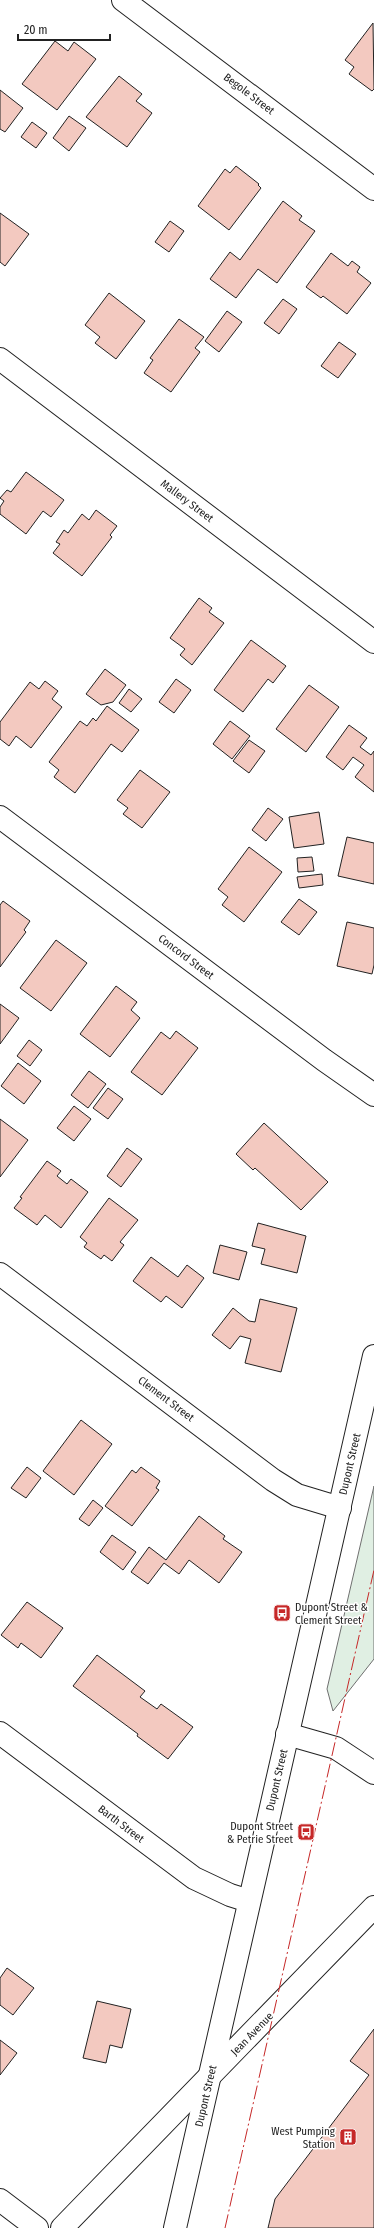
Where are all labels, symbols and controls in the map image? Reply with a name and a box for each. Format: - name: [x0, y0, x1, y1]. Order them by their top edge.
- scale bar: [18, 16, 110, 42]
- text: 20 m: [24, 23, 48, 37]
- street label: Begole Street: [221, 71, 277, 118]
- street label: Mallery Street: [158, 477, 216, 525]
- street label: Concord Street: [156, 932, 217, 982]
- street label: Clement Street: [135, 1374, 197, 1424]
- street label: Dupont Street: [337, 1432, 363, 1496]
- place label: Dupont Street & Clement Street: [295, 1601, 368, 1627]
- bus stop icon: Dupont Street & Clement Street: [272, 1603, 292, 1623]
- street label: Dupont Street: [264, 1748, 290, 1812]
- street label: Barth Street: [95, 1802, 147, 1846]
- place label: Dupont Street & Petrie Street: [227, 1820, 293, 1846]
- bus stop icon: Dupont Street & Petrie Street: [296, 1822, 316, 1842]
- street label: Jean Avenue: [228, 2010, 276, 2058]
- street label: Dupont Street: [193, 2064, 219, 2128]
- place label: West Pumping Station: [271, 2125, 336, 2151]
- building icon: West Pumping Station: [338, 2127, 358, 2147]

